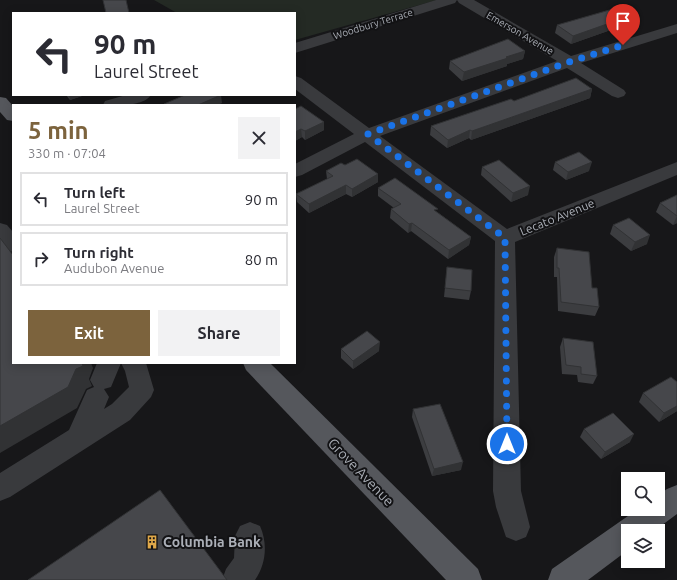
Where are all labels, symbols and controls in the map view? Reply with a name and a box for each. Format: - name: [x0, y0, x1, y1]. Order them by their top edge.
- pin: [606, 4, 640, 45]
- street label: Woodbury Terrace: [332, 7, 414, 41]
- street label: Emerson Avenue: [485, 9, 555, 57]
- icon: arrive: [612, 10, 634, 32]
- icon: left: [28, 28, 80, 80]
- text: 90 m: [94, 28, 156, 59]
- text: Laurel Street: [94, 61, 199, 81]
- text: 5 min: [28, 117, 89, 144]
- button: close: [238, 117, 280, 159]
- text: 330 m · 07:04: [28, 146, 106, 160]
- text: Turn left: [64, 184, 125, 201]
- icon: left: [30, 188, 52, 210]
- text: 90 m: [245, 191, 278, 208]
- street label: Lecato Avenue: [518, 196, 596, 238]
- text: Laurel Street: [64, 201, 140, 215]
- text: Turn right: [64, 244, 134, 261]
- icon: right: [30, 248, 52, 270]
- text: 80 m: [245, 251, 278, 268]
- text: Audubon Avenue: [64, 261, 164, 275]
- button: Exit: [28, 310, 150, 356]
- button: Share: [158, 310, 280, 356]
- position arrow: [486, 423, 528, 465]
- street label: Grove Avenue: [325, 435, 397, 509]
- map controls: [621, 472, 665, 568]
- button: search: [621, 472, 665, 516]
- button: layers: [621, 524, 665, 568]
- building icon: Columbia Bank: [144, 534, 160, 550]
- place label: Columbia Bank: [163, 534, 261, 550]

